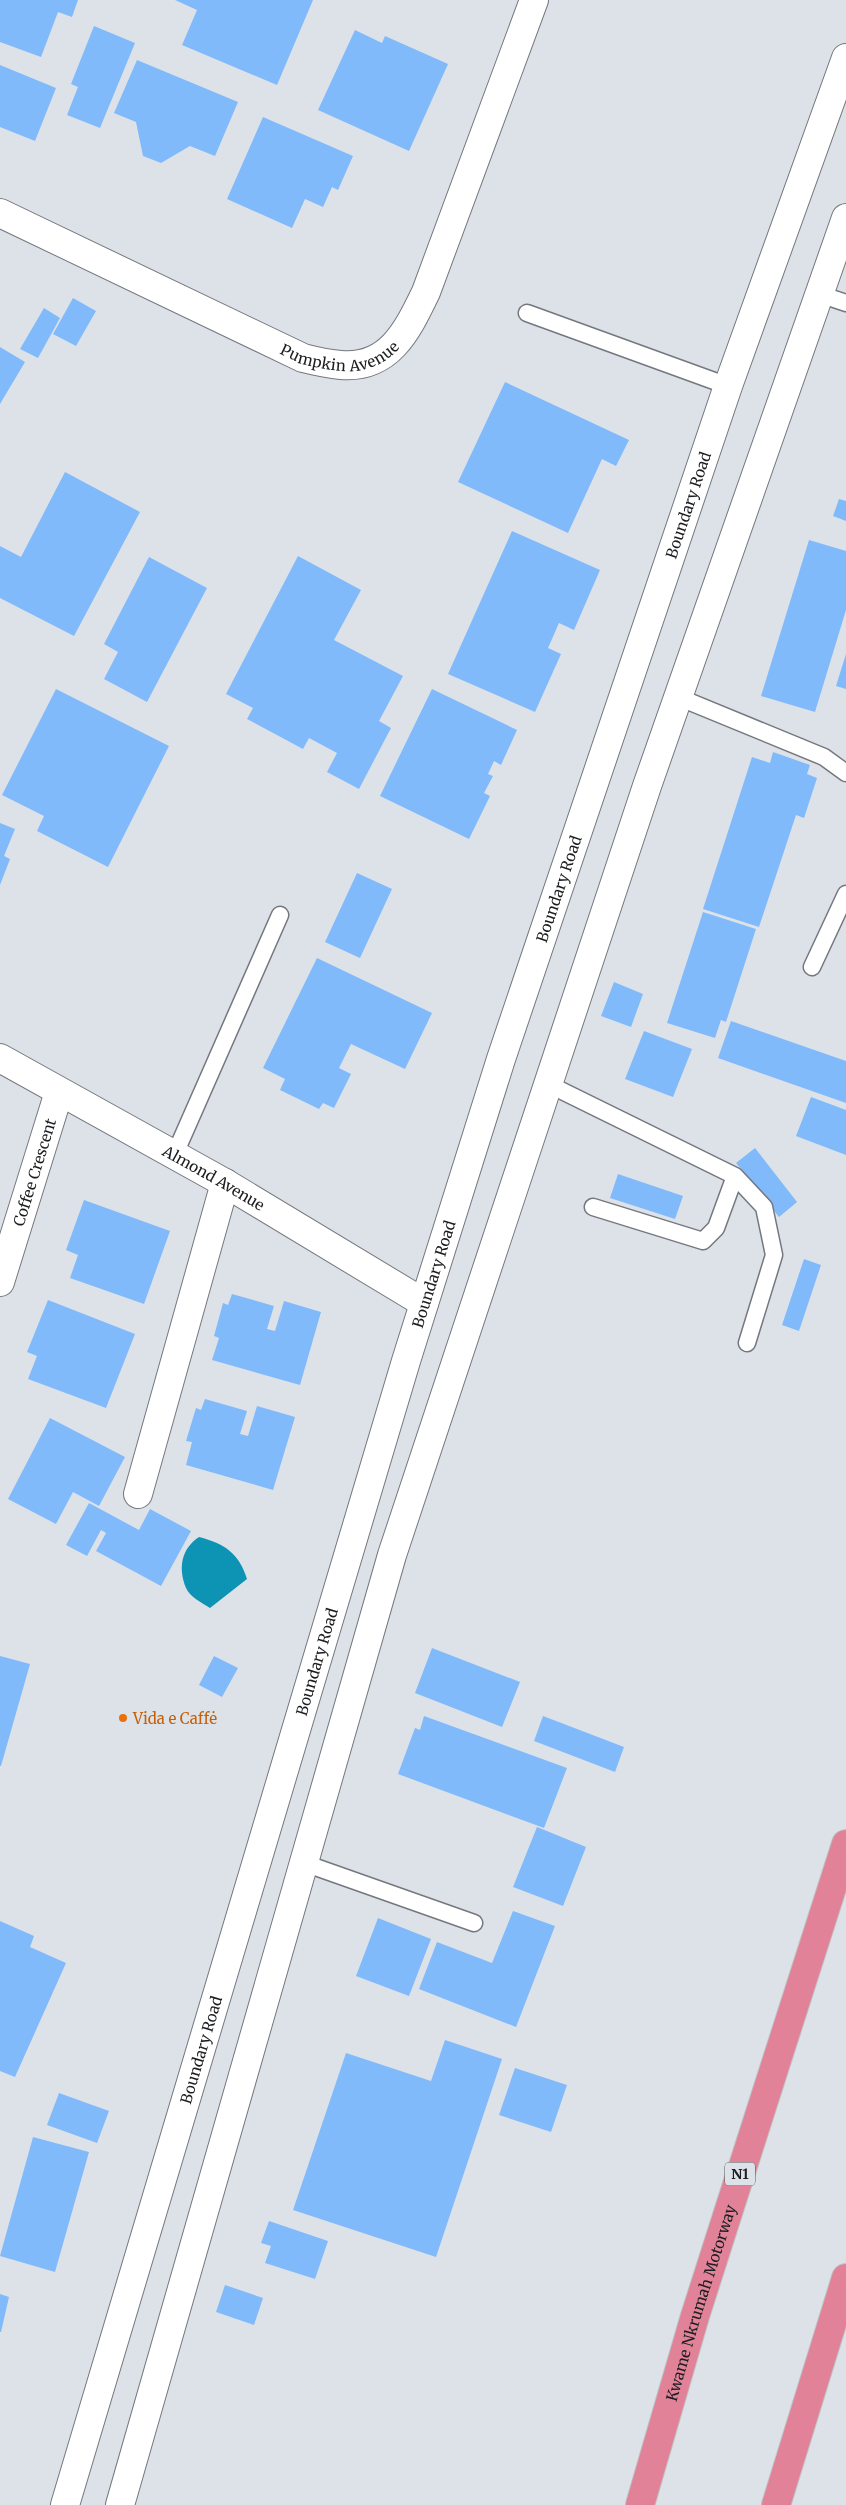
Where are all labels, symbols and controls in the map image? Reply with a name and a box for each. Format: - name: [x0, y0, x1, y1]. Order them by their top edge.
- street label: Pumpkin Avenue: [276, 330, 400, 354]
- text: Pumpkin Avenue: [278, 337, 403, 375]
- street label: Boundary Road: [661, 449, 715, 561]
- street label: Boundary Road: [532, 833, 585, 945]
- street label: Coffee Crescent: [9, 1116, 60, 1228]
- street label: Almond Avenue: [159, 1140, 268, 1214]
- street label: Boundary Road: [408, 1218, 459, 1330]
- street label: Boundary Road: [291, 1606, 341, 1718]
- place label: Vida e Caffė: [132, 1709, 217, 1728]
- marker: Vida e Caffė: [117, 1712, 129, 1724]
- street label: Boundary Road: [176, 1994, 226, 2106]
- road number: N1: [725, 2162, 755, 2186]
- street label: Kwame Nkrumah Motorway: [661, 2202, 740, 2403]

